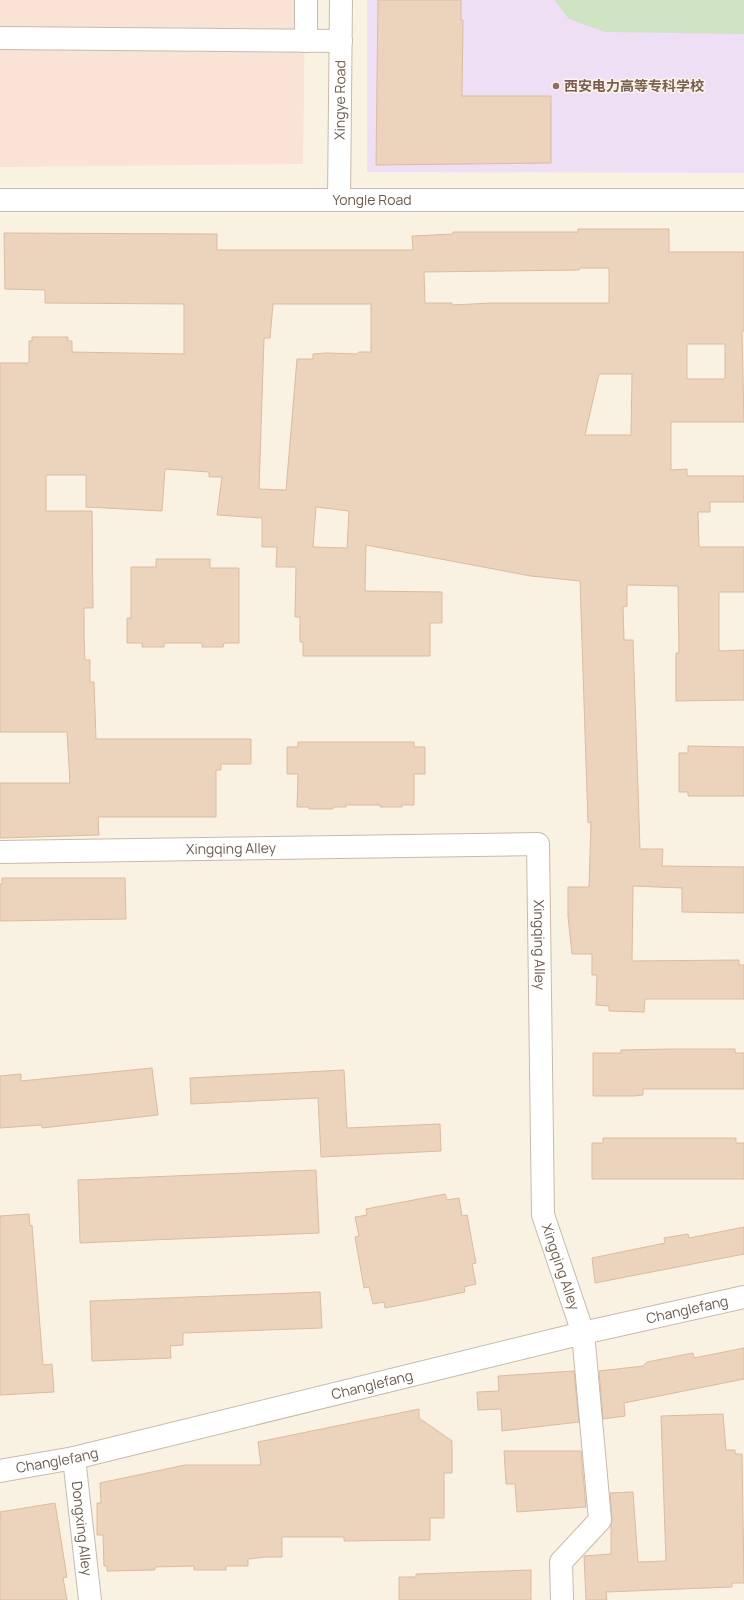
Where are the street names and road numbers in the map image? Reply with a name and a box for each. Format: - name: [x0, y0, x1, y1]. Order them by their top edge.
- street label: Xingye Road: [330, 60, 349, 140]
- street label: Yongle Road: [332, 190, 412, 209]
- street label: Xingqing Alley: [186, 838, 277, 858]
- street label: Xingqing Alley: [530, 900, 550, 991]
- street label: Xingqing Alley: [538, 1221, 585, 1313]
- street label: Changlefang: [644, 1291, 730, 1328]
- street label: Changlefang: [329, 1365, 415, 1404]
- street label: Changlefang: [14, 1442, 100, 1477]
- street label: Dongxing Alley: [68, 1480, 97, 1578]

